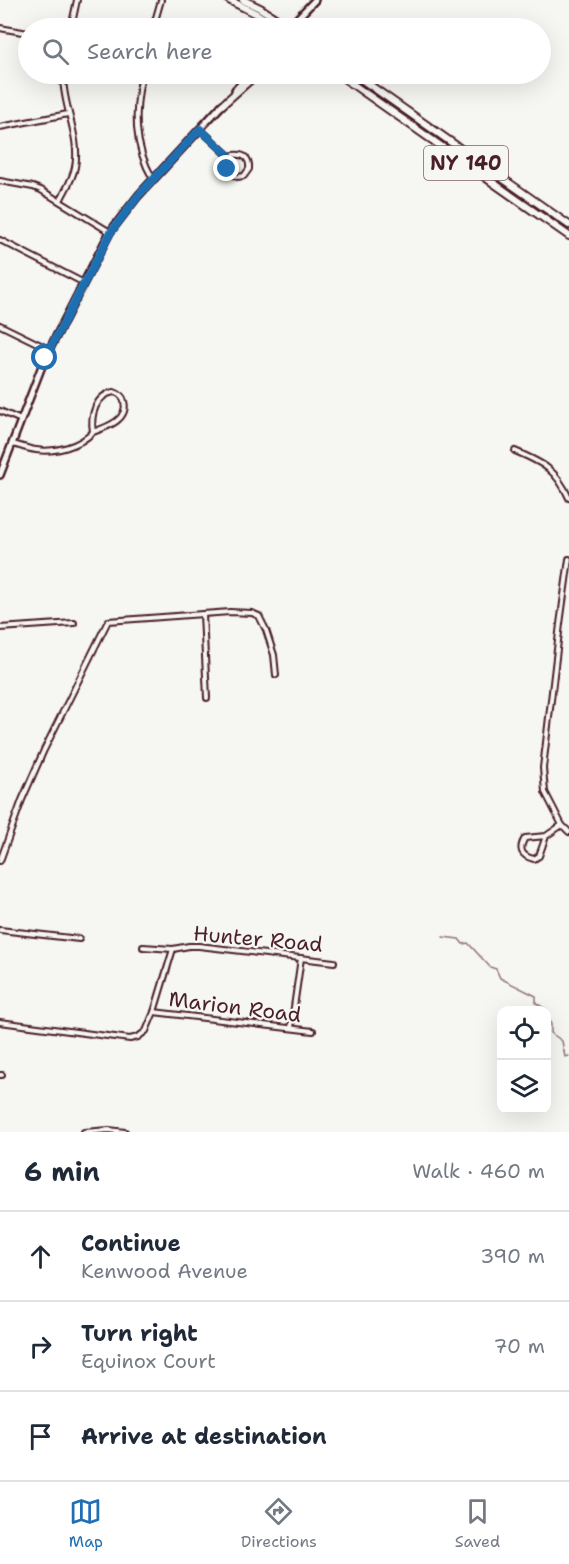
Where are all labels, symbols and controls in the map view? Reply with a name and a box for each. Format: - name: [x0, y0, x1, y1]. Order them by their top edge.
- search box: [18, 18, 551, 84]
- icon: search: [39, 35, 72, 68]
- text: Search here: [87, 37, 213, 66]
- road number: NY 140: [424, 146, 508, 180]
- route end: [213, 155, 239, 181]
- route start: [31, 344, 57, 370]
- street label: Hunter Road: [192, 919, 324, 959]
- street label: Marion Road: [167, 985, 303, 1029]
- map controls: [497, 1006, 551, 1114]
- button: locate: [497, 1006, 551, 1060]
- button: layers: [497, 1060, 551, 1114]
- text: 6 min: [24, 1154, 100, 1189]
- text: Walk · 460 m: [412, 1158, 545, 1184]
- text: Continue: [81, 1229, 181, 1258]
- icon: ahead: [24, 1240, 57, 1273]
- text: 390 m: [480, 1243, 545, 1269]
- text: Kenwood Avenue: [81, 1258, 248, 1284]
- text: Turn right: [81, 1319, 198, 1348]
- icon: right: [24, 1330, 57, 1363]
- text: 70 m: [493, 1333, 545, 1359]
- text: Equinox Court: [81, 1348, 216, 1374]
- icon: arrive: [24, 1420, 57, 1453]
- text: Arrive at destination: [81, 1422, 327, 1451]
- tab: Map: [69, 1495, 103, 1552]
- tab: Directions: [241, 1495, 317, 1552]
- tab: Saved: [455, 1495, 500, 1552]

